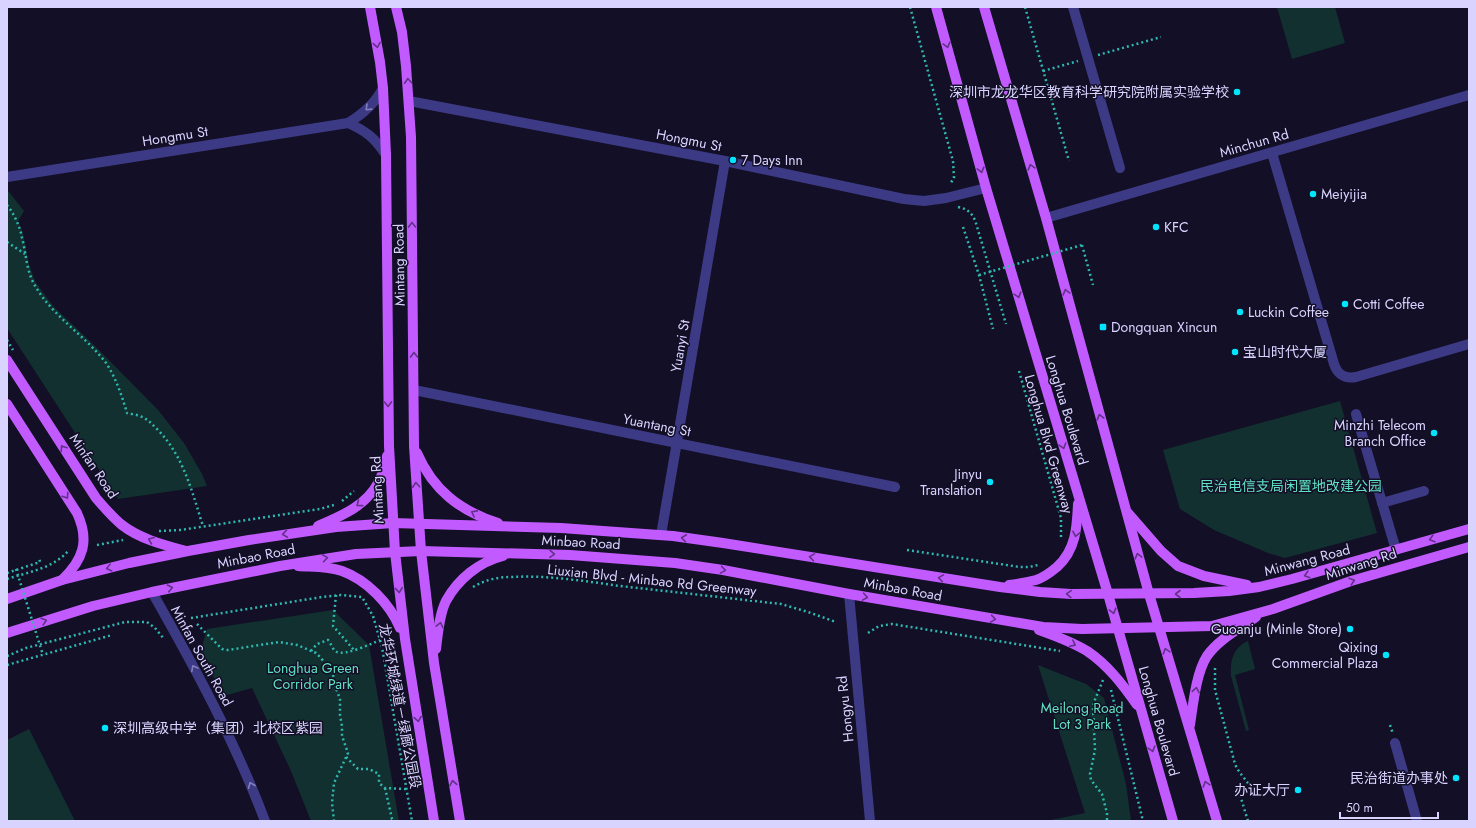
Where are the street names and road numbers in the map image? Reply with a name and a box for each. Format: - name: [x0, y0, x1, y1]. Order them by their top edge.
- street label: Hongmu St: [141, 121, 210, 151]
- street label: Hongmu St: [654, 124, 724, 156]
- street label: Minchun Rd: [1217, 124, 1291, 162]
- street label: Mintang Road: [388, 224, 410, 306]
- street label: Yuanyi St: [666, 317, 695, 374]
- street label: Longhua Boulevard: [1041, 353, 1093, 467]
- street label: Longhua Blvd Greenway: [1020, 372, 1079, 517]
- street label: Yuantang St: [621, 409, 693, 442]
- street label: Minfan Road: [65, 429, 123, 503]
- street label: Mintang Rd: [365, 456, 389, 524]
- street label: Minbao Road: [541, 530, 621, 554]
- street label: Minbao Road: [215, 539, 297, 573]
- street label: Minwang Road: [1262, 539, 1352, 581]
- street label: Minwang Rd: [1323, 543, 1399, 585]
- street label: Liuxian Blvd - Minbao Rd Greenway: [547, 559, 758, 601]
- street label: Minbao Road: [862, 572, 944, 606]
- street label: Minfan South Road: [166, 602, 238, 710]
- street label: 龙华环城绿道－绿廊公园段: [374, 622, 426, 790]
- street label: Longhua Boulevard: [1134, 664, 1184, 778]
- street label: Hongyu Rd: [832, 675, 858, 743]

